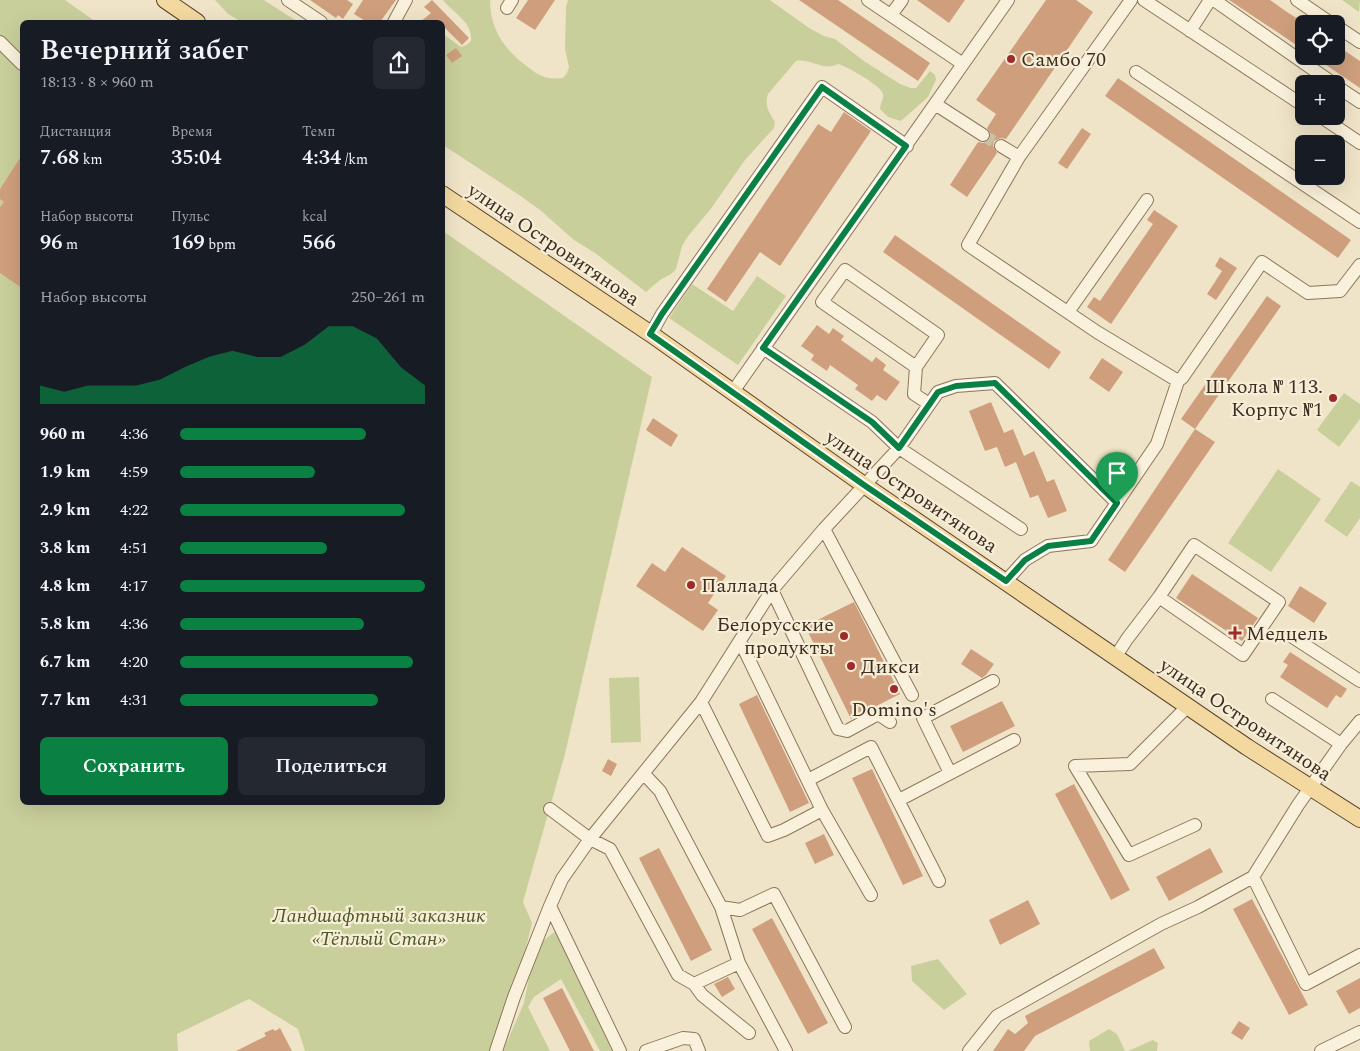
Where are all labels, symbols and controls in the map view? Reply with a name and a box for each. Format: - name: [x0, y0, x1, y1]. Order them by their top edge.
- map controls: [1295, 15, 1345, 185]
- button: locate: [1295, 15, 1345, 65]
- text: Вечерний забег: [40, 29, 248, 72]
- button: share: [373, 37, 425, 89]
- place label: Самбо 70: [1021, 45, 1106, 75]
- marker: Самбо 70: [1005, 53, 1017, 65]
- text: 18:13 · 8 × 960 m: [40, 70, 154, 94]
- button: +: [1295, 75, 1345, 125]
- text: Дистанция: [40, 121, 111, 142]
- text: Время: [171, 121, 212, 142]
- text: Темп: [302, 121, 335, 142]
- button: −: [1295, 135, 1345, 185]
- text: 7.68: [40, 142, 79, 174]
- text: 35:04: [171, 142, 222, 174]
- text: 4:34: [302, 142, 341, 174]
- text: km: [79, 149, 103, 170]
- text: /km: [341, 149, 368, 170]
- street label: улица Островитянова: [460, 175, 646, 314]
- text: Набор высоты: [40, 206, 134, 227]
- text: Пульс: [171, 206, 210, 227]
- text: kcal: [302, 206, 327, 227]
- text: 96: [40, 227, 63, 259]
- text: 169: [171, 227, 205, 259]
- text: 566: [302, 227, 336, 259]
- text: m: [63, 234, 78, 255]
- text: bpm: [205, 234, 236, 255]
- text: Набор высоты: [40, 285, 147, 309]
- text: 250–261 m: [351, 285, 425, 309]
- place label: Школа № 113. Корпус №1: [1205, 372, 1323, 425]
- marker: Школа № 113. Корпус №1: [1327, 392, 1339, 404]
- text: 960 m: [40, 422, 85, 446]
- text: 4:36: [120, 422, 148, 446]
- street label: улица Островитянова: [818, 422, 1004, 561]
- pin: [1096, 452, 1138, 503]
- icon: arrive: [1103, 459, 1131, 487]
- text: 1.9 km: [40, 460, 90, 484]
- text: 4:59: [120, 460, 148, 484]
- text: 2.9 km: [40, 498, 90, 522]
- text: 4:22: [120, 498, 148, 522]
- text: 3.8 km: [40, 536, 90, 560]
- text: 4:51: [120, 536, 148, 560]
- place label: Паллада: [701, 571, 778, 601]
- text: 4.8 km: [40, 574, 90, 598]
- text: 4:17: [120, 574, 148, 598]
- marker: Паллада: [685, 579, 697, 591]
- place label: Белорусские продукты: [716, 610, 834, 663]
- text: 5.8 km: [40, 612, 90, 636]
- text: 4:36: [120, 612, 148, 636]
- place label: Медцель: [1246, 619, 1328, 649]
- marker: Медцель: [1228, 626, 1242, 640]
- marker: Белорусские продукты: [838, 630, 850, 642]
- text: 6.7 km: [40, 650, 90, 674]
- text: 4:20: [120, 650, 148, 674]
- street label: улица Островитянова: [1152, 650, 1338, 789]
- place label: Дикси: [861, 652, 920, 682]
- marker: Дикси: [845, 660, 857, 672]
- marker: Domino's: [888, 683, 900, 695]
- text: 7.7 km: [40, 688, 90, 712]
- text: 4:31: [120, 688, 148, 712]
- place label: Domino's: [851, 695, 937, 725]
- button: Сохранить: [40, 737, 228, 795]
- button: Поделиться: [238, 737, 425, 795]
- park label: Ландшафтный заказник «Тёплый Стан»: [271, 901, 486, 954]

